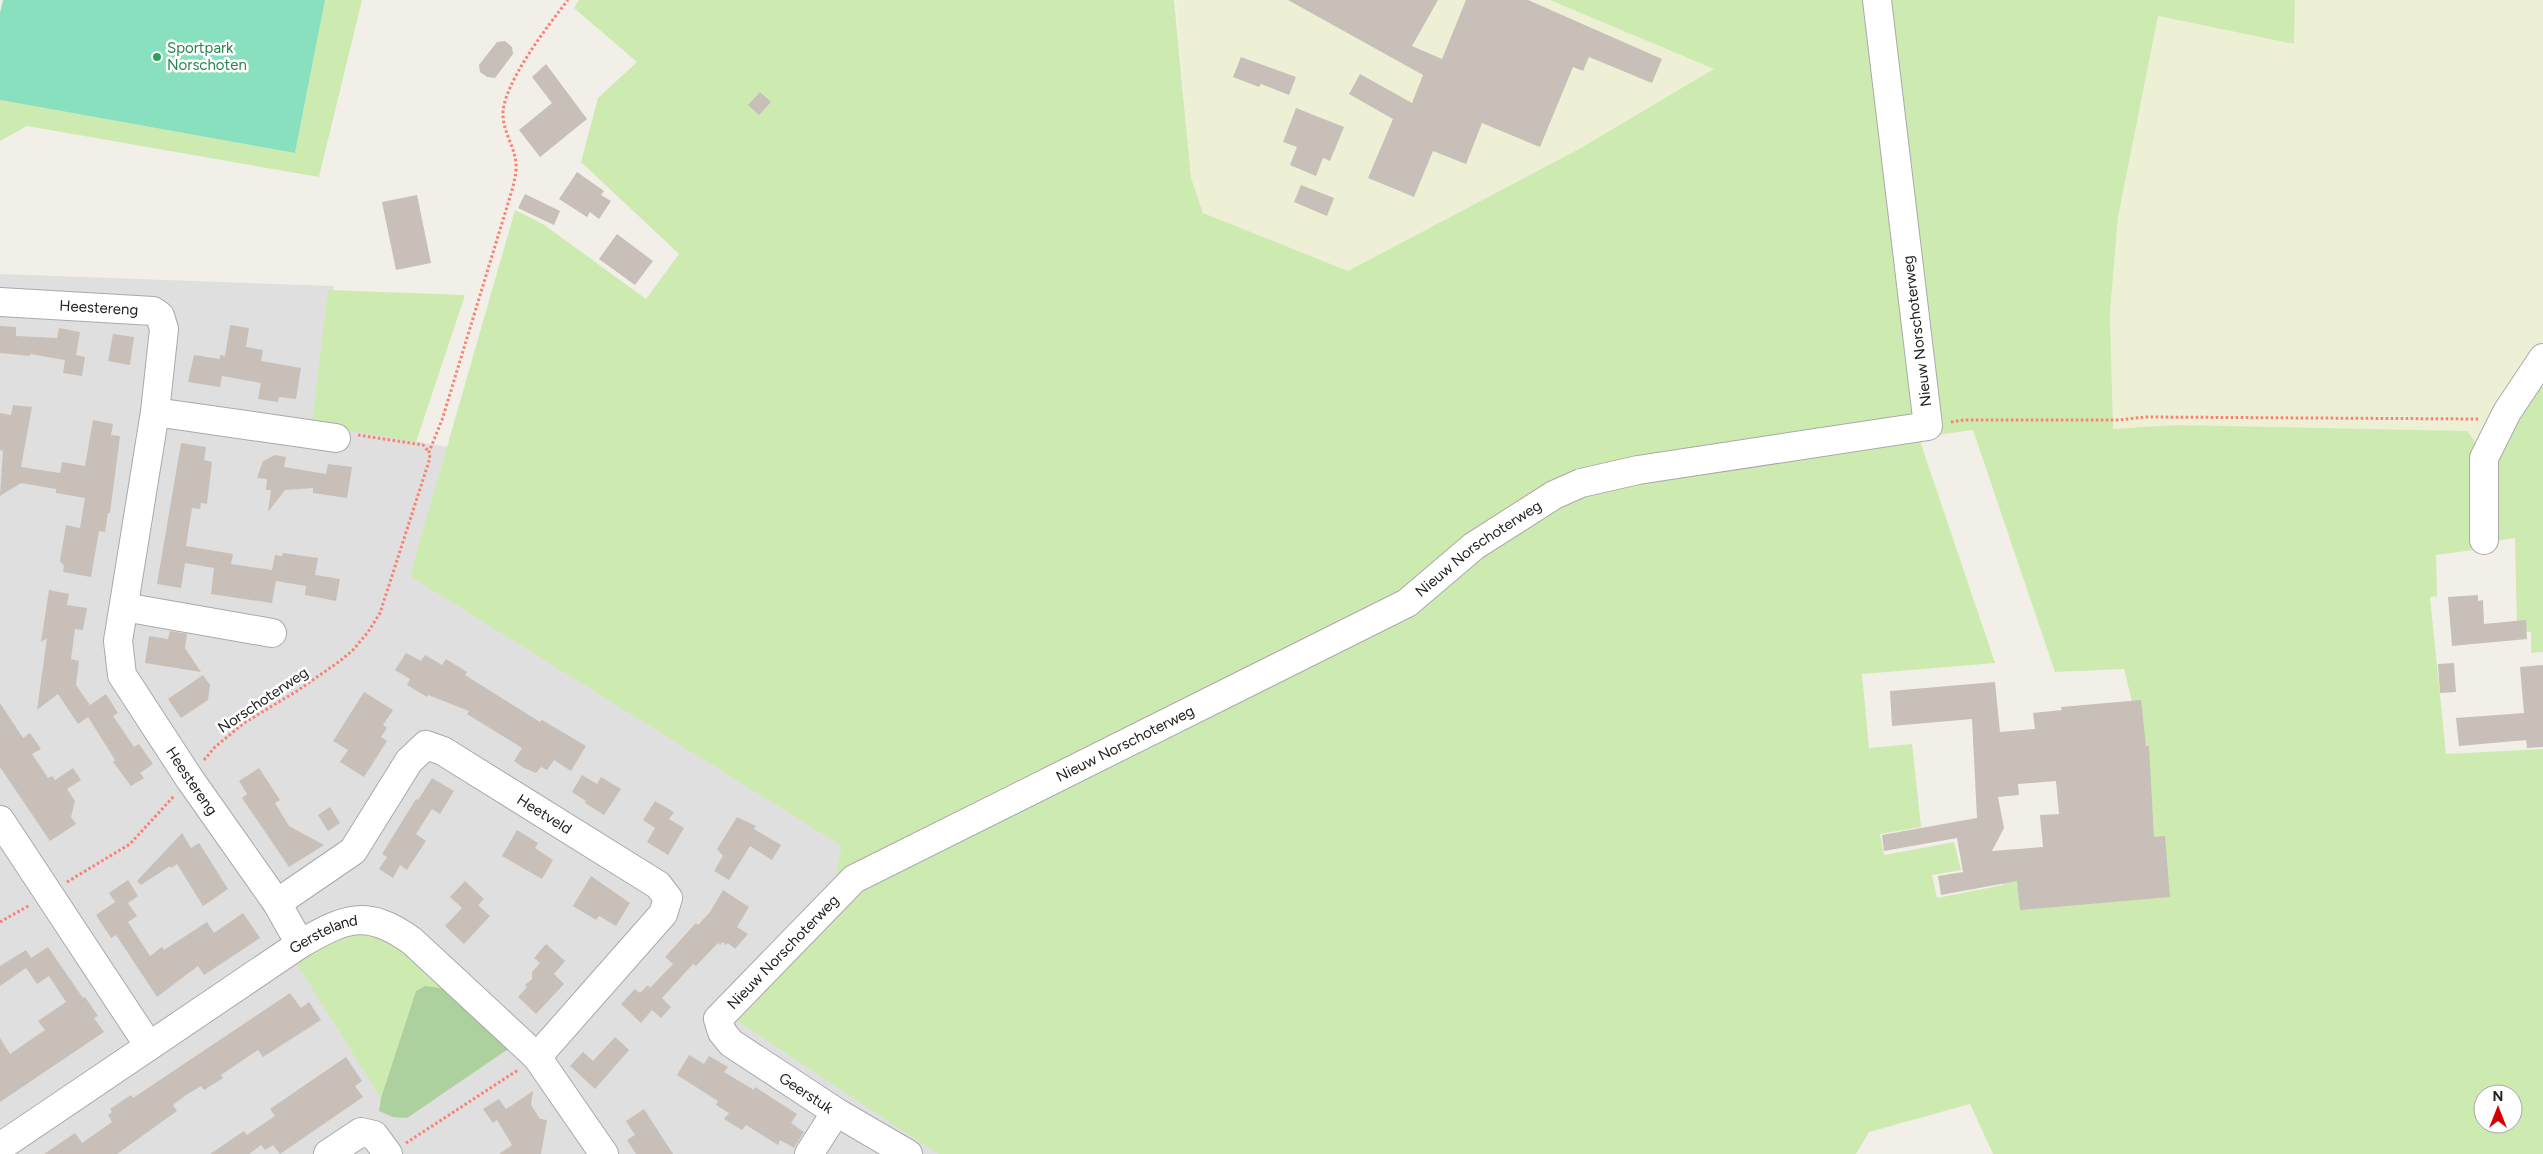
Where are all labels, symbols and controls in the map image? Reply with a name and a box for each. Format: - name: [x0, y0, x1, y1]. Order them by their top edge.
- place label: Sportpark Norschoten: [167, 39, 247, 74]
- marker: Sportpark Norschoten: [151, 51, 163, 63]
- street label: Nieuw Norschoterweg: [1899, 254, 1935, 408]
- street label: Heestereng: [59, 297, 139, 319]
- street label: Nieuw Norschoterweg: [1412, 496, 1545, 601]
- street label: Norschoterweg: [214, 663, 312, 737]
- street label: Nieuw Norschoterweg: [1053, 702, 1197, 786]
- street label: Heestereng: [162, 743, 221, 819]
- street label: Heetveld: [514, 790, 575, 838]
- street label: Nieuw Norschoterweg: [723, 891, 842, 1013]
- street label: Gersteland: [286, 911, 359, 958]
- street label: Geerstuk: [775, 1069, 837, 1118]
- north arrow: [2473, 1084, 2523, 1134]
- text: N: [2493, 1088, 2503, 1105]

